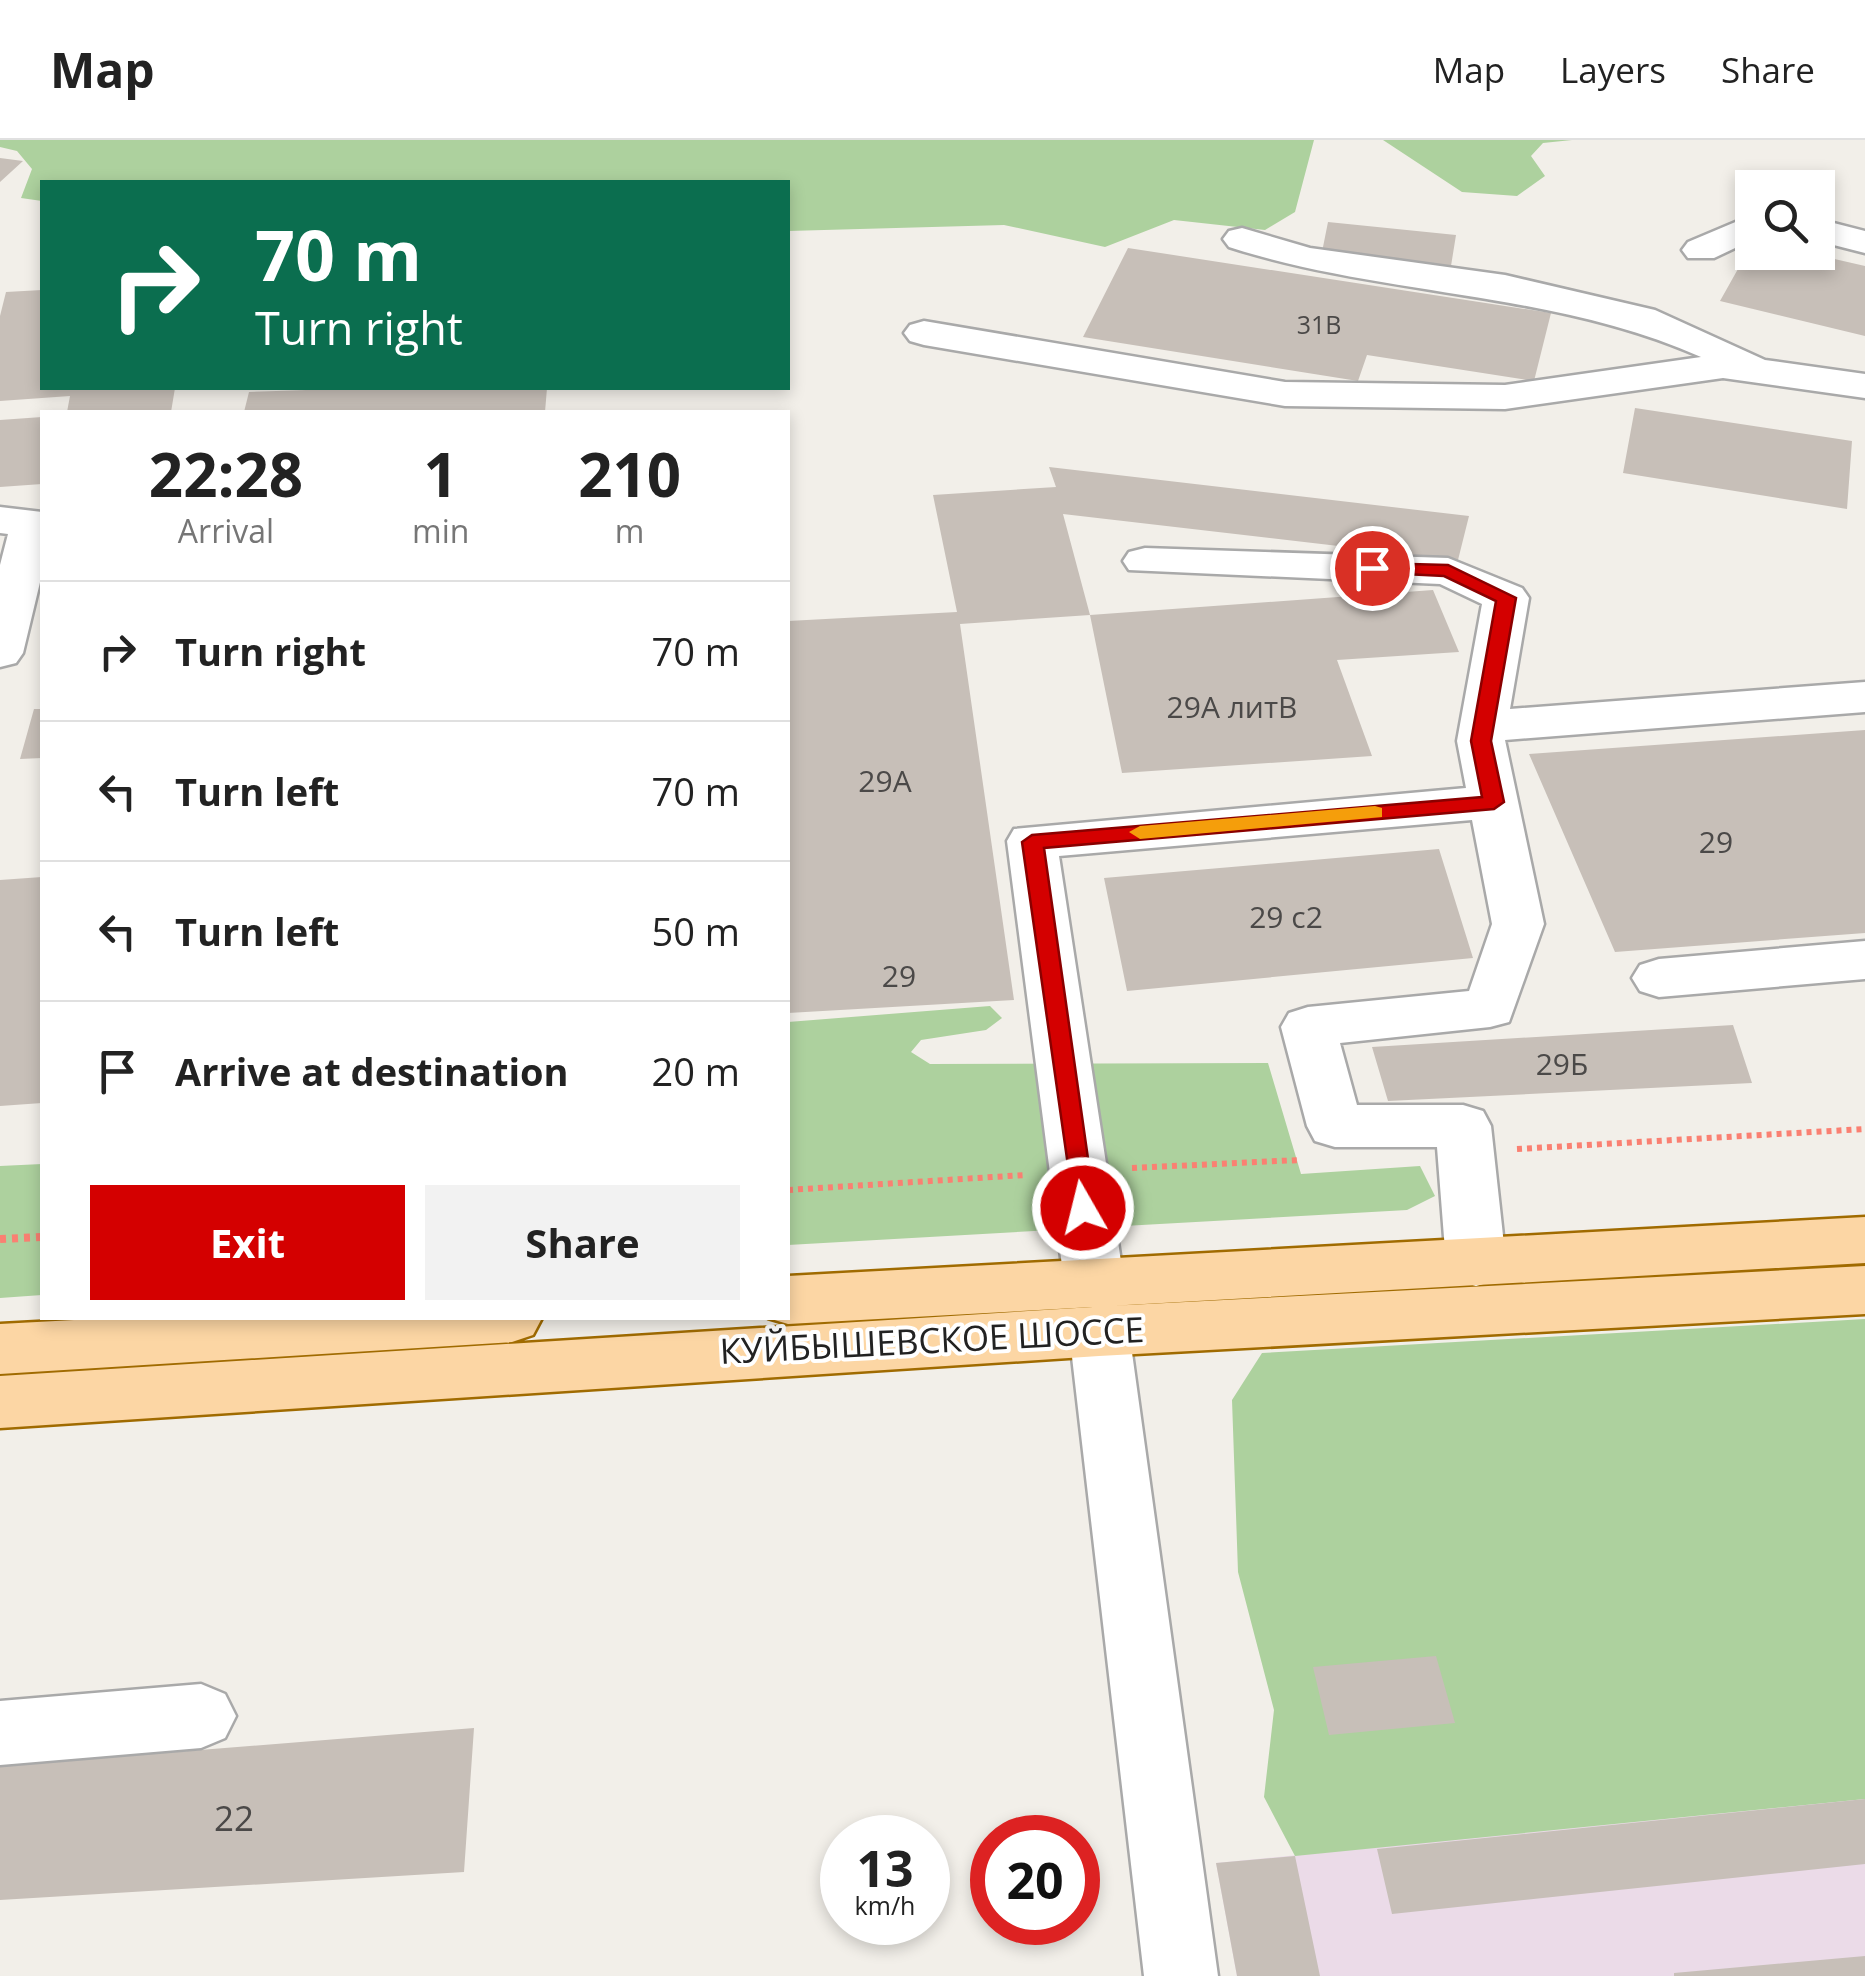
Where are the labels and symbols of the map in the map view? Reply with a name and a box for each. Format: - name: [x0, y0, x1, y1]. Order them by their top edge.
- house number: 31В: [1297, 307, 1341, 341]
- pin: [1330, 526, 1415, 611]
- house number: 29А литВ: [1167, 686, 1297, 727]
- house number: 29А: [858, 760, 912, 801]
- house number: 29: [1699, 821, 1733, 862]
- house number: 29 с2: [1249, 896, 1323, 937]
- house number: 29: [882, 955, 916, 996]
- house number: 29Б: [1536, 1043, 1588, 1084]
- position arrow: [1031, 1156, 1135, 1260]
- street label: КУЙБЫШЕВСКОЕ ШОССЕ: [719, 1305, 1145, 1374]
- house number: 22: [214, 1794, 254, 1841]
- speed limit sign: 20: [970, 1815, 1100, 1945]

